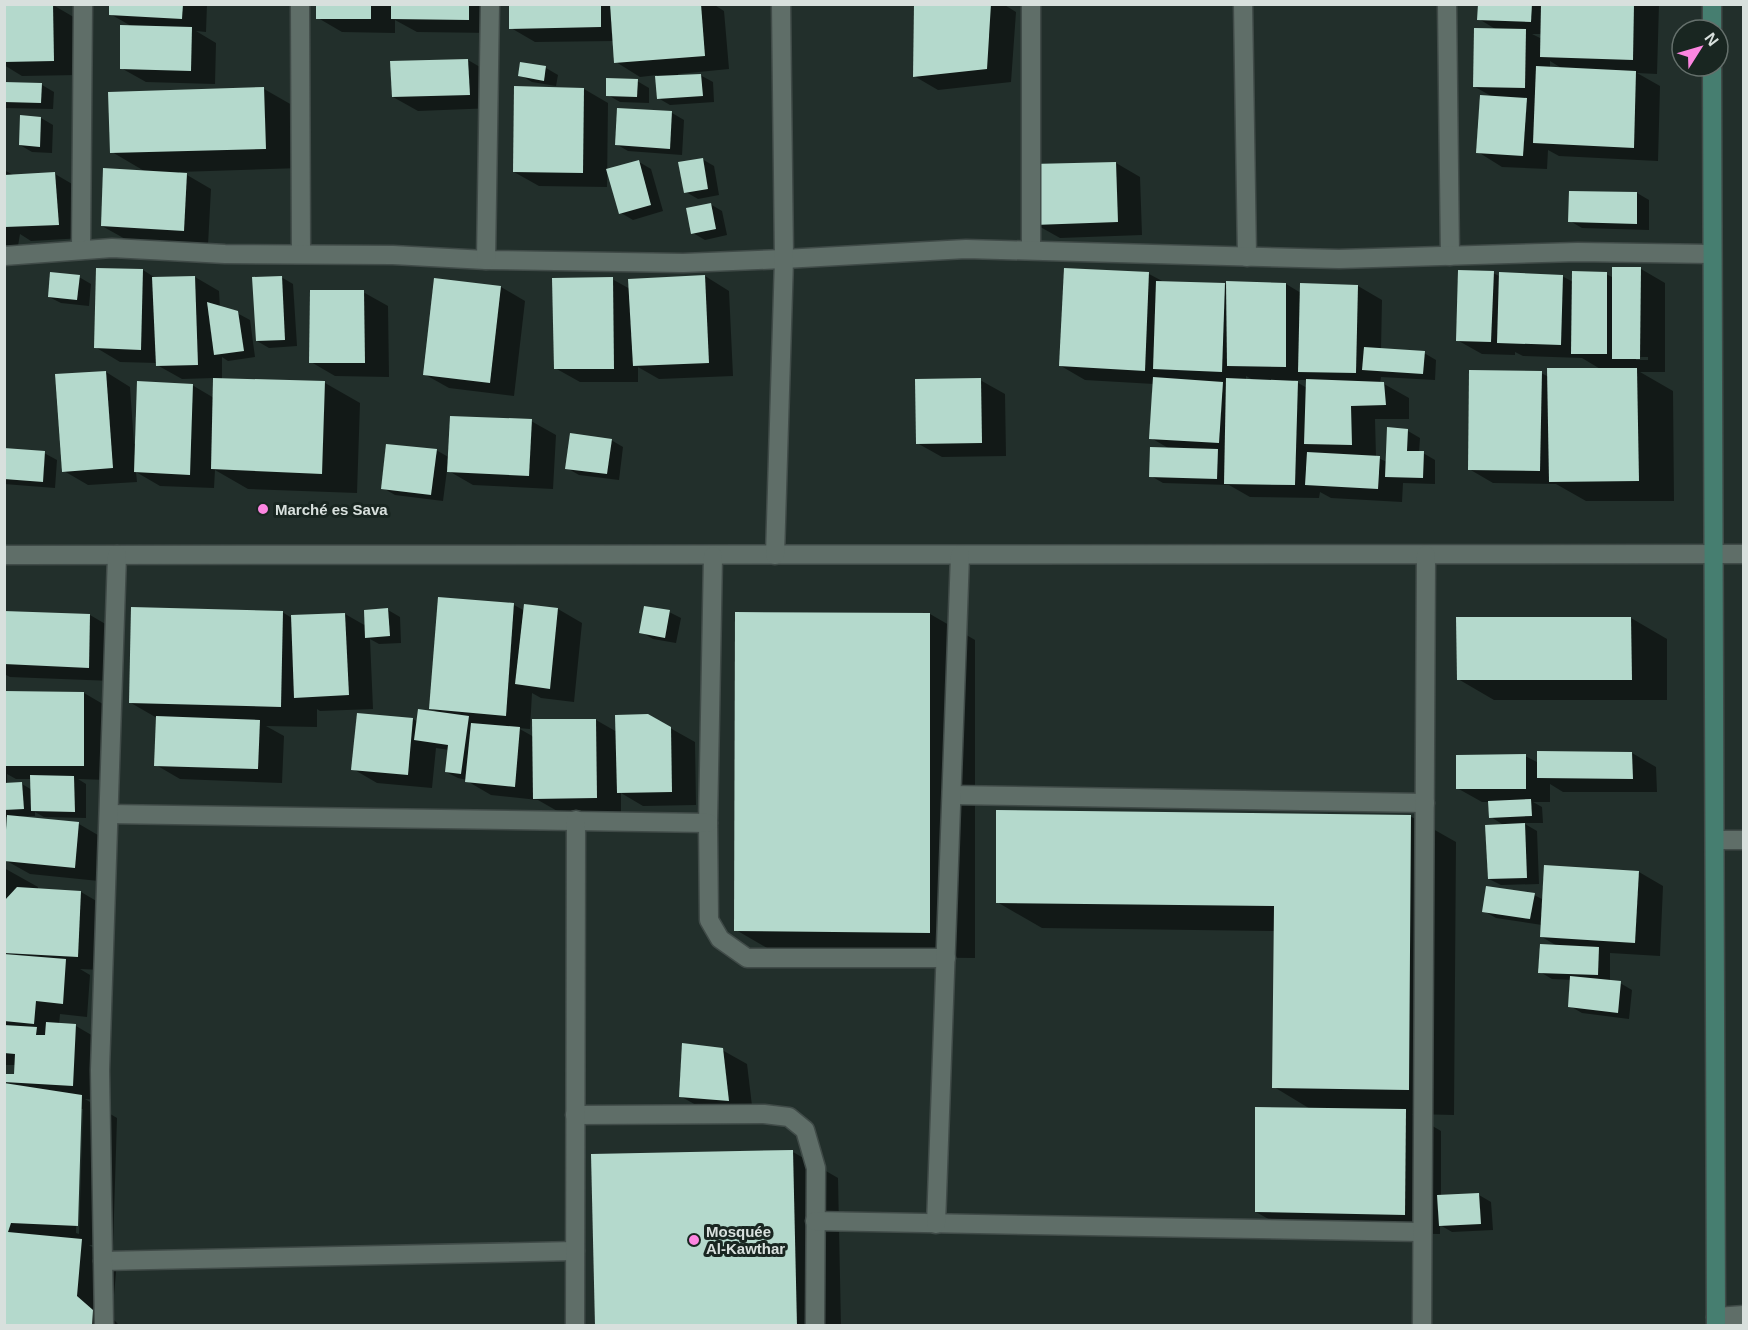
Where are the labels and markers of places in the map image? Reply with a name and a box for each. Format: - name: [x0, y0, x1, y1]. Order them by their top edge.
- place label: Marché es Sava: [275, 501, 388, 518]
- marker: Marché es Sava: [256, 502, 270, 516]
- place label: Mosquée Al-Kawthar: [706, 1223, 785, 1257]
- marker: Mosquée Al-Kawthar: [687, 1233, 701, 1247]

